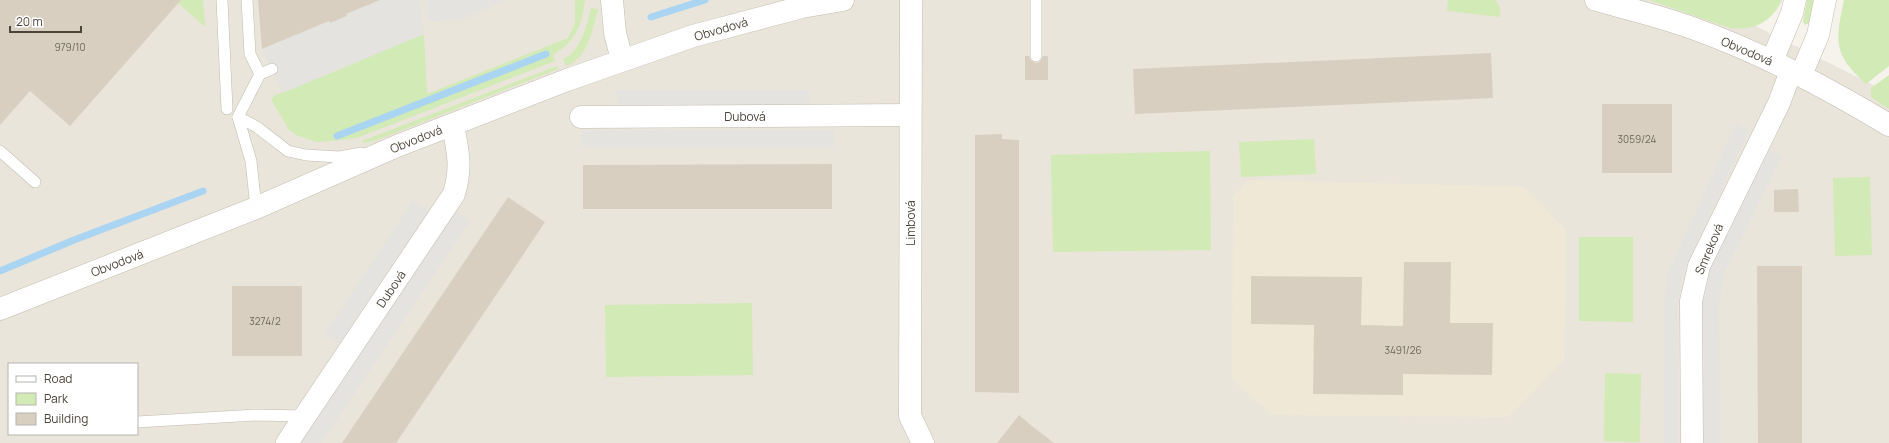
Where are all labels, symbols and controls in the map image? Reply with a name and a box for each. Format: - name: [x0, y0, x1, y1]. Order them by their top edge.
- scale bar: [10, 8, 81, 34]
- text: 20 m: [16, 13, 43, 30]
- street label: Obvodová: [692, 13, 750, 45]
- street label: Obvodová: [1718, 32, 1776, 70]
- house number: 979/10: [54, 40, 86, 54]
- street label: Dubová: [724, 108, 766, 125]
- street label: Obvodová: [387, 121, 445, 157]
- house number: 3059/24: [1618, 132, 1657, 146]
- street label: Limbová: [902, 200, 919, 246]
- street label: Smreková: [1691, 221, 1727, 277]
- street label: Obvodová: [88, 245, 146, 281]
- street label: Dubová: [372, 267, 410, 311]
- house number: 3274/2: [249, 314, 281, 328]
- house number: 3491/26: [1384, 343, 1422, 357]
- legend: [8, 363, 138, 435]
- text: Road: [44, 370, 72, 387]
- text: Park: [44, 390, 69, 407]
- text: Building: [44, 410, 88, 427]

